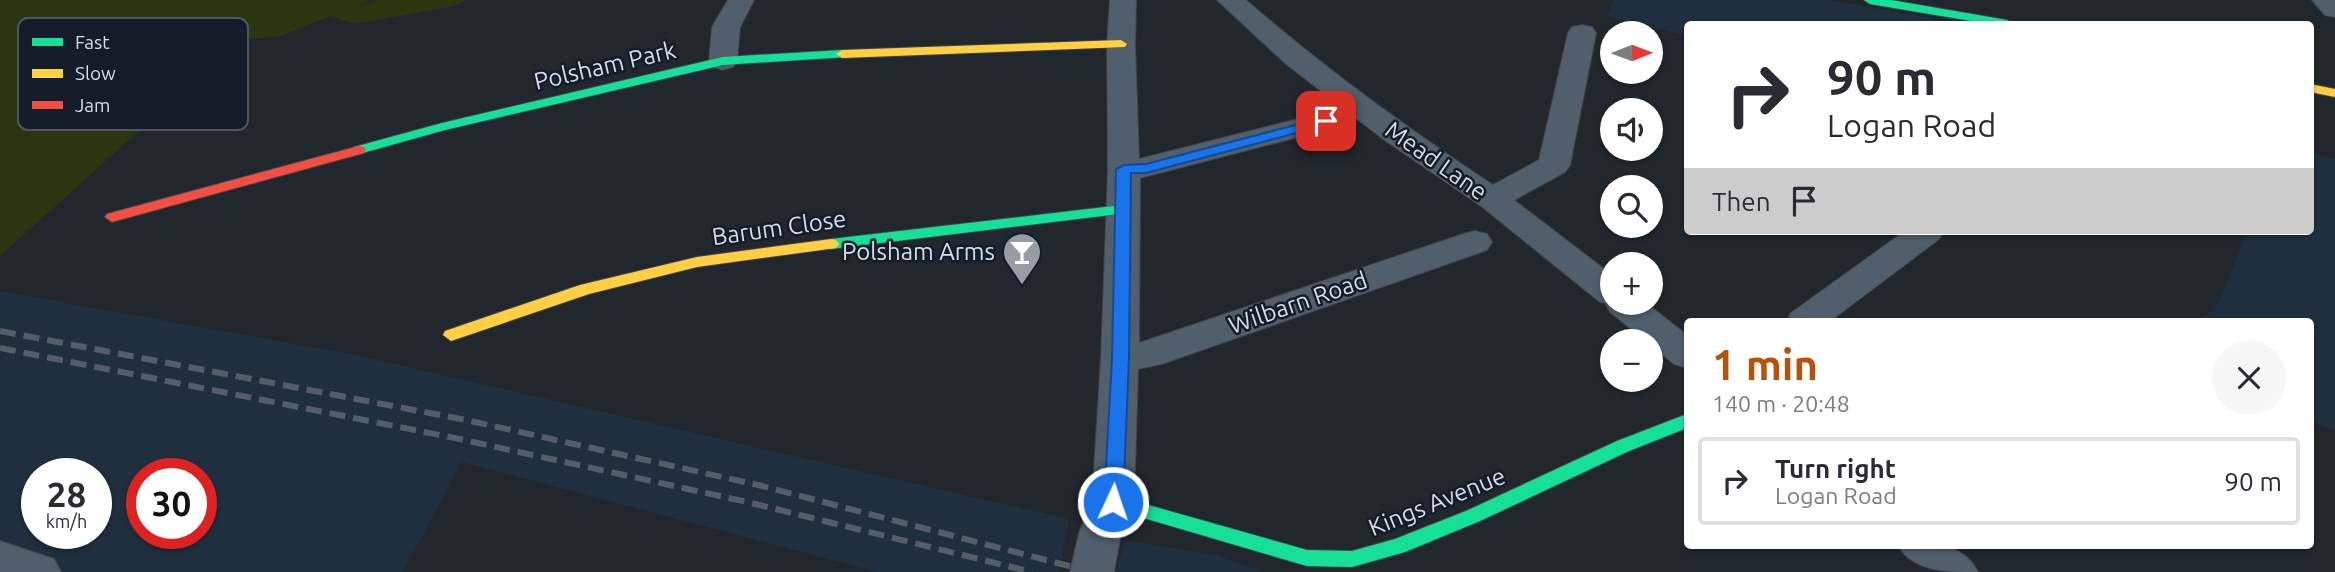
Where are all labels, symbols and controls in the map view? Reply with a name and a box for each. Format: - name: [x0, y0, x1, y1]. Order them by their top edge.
- legend: [18, 18, 248, 130]
- north arrow: [1600, 21, 1662, 84]
- map controls: [1600, 21, 1663, 392]
- text: Fast: [75, 31, 110, 53]
- street label: Polsham Park: [531, 36, 678, 95]
- icon: right: [1712, 49, 1803, 140]
- text: 90 m: [1827, 49, 1936, 104]
- text: Slow: [75, 62, 116, 84]
- pin: [1296, 91, 1356, 151]
- text: Jam: [75, 94, 111, 116]
- button: sound: [1600, 98, 1663, 161]
- icon: arrive: [1307, 102, 1345, 140]
- text: Logan Road: [1827, 107, 1996, 143]
- street label: Mead Lane: [1380, 116, 1492, 205]
- button: search: [1600, 175, 1663, 238]
- icon: arrive: [1785, 182, 1823, 220]
- text: Then: [1712, 187, 1771, 216]
- street label: Barum Close: [710, 205, 848, 250]
- bar icon: Polsham Arms: [1001, 231, 1043, 286]
- place label: Polsham Arms: [842, 238, 995, 265]
- button: +: [1600, 252, 1663, 315]
- street label: Wilbarn Road: [1225, 266, 1371, 339]
- button: −: [1600, 329, 1663, 392]
- text: 1 min: [1712, 341, 1818, 388]
- button: close: [2212, 341, 2286, 415]
- text: 140 m · 20:48: [1712, 391, 1850, 416]
- text: Turn right: [1775, 454, 1896, 483]
- speed limit sign: 30: [126, 458, 217, 549]
- street label: Kings Avenue: [1364, 462, 1509, 541]
- icon: right: [1716, 462, 1754, 500]
- position arrow: [1076, 465, 1150, 539]
- text: 90 m: [2224, 467, 2282, 496]
- text: 28: [47, 474, 86, 514]
- text: Logan Road: [1775, 483, 1897, 508]
- text: km/h: [46, 511, 87, 531]

